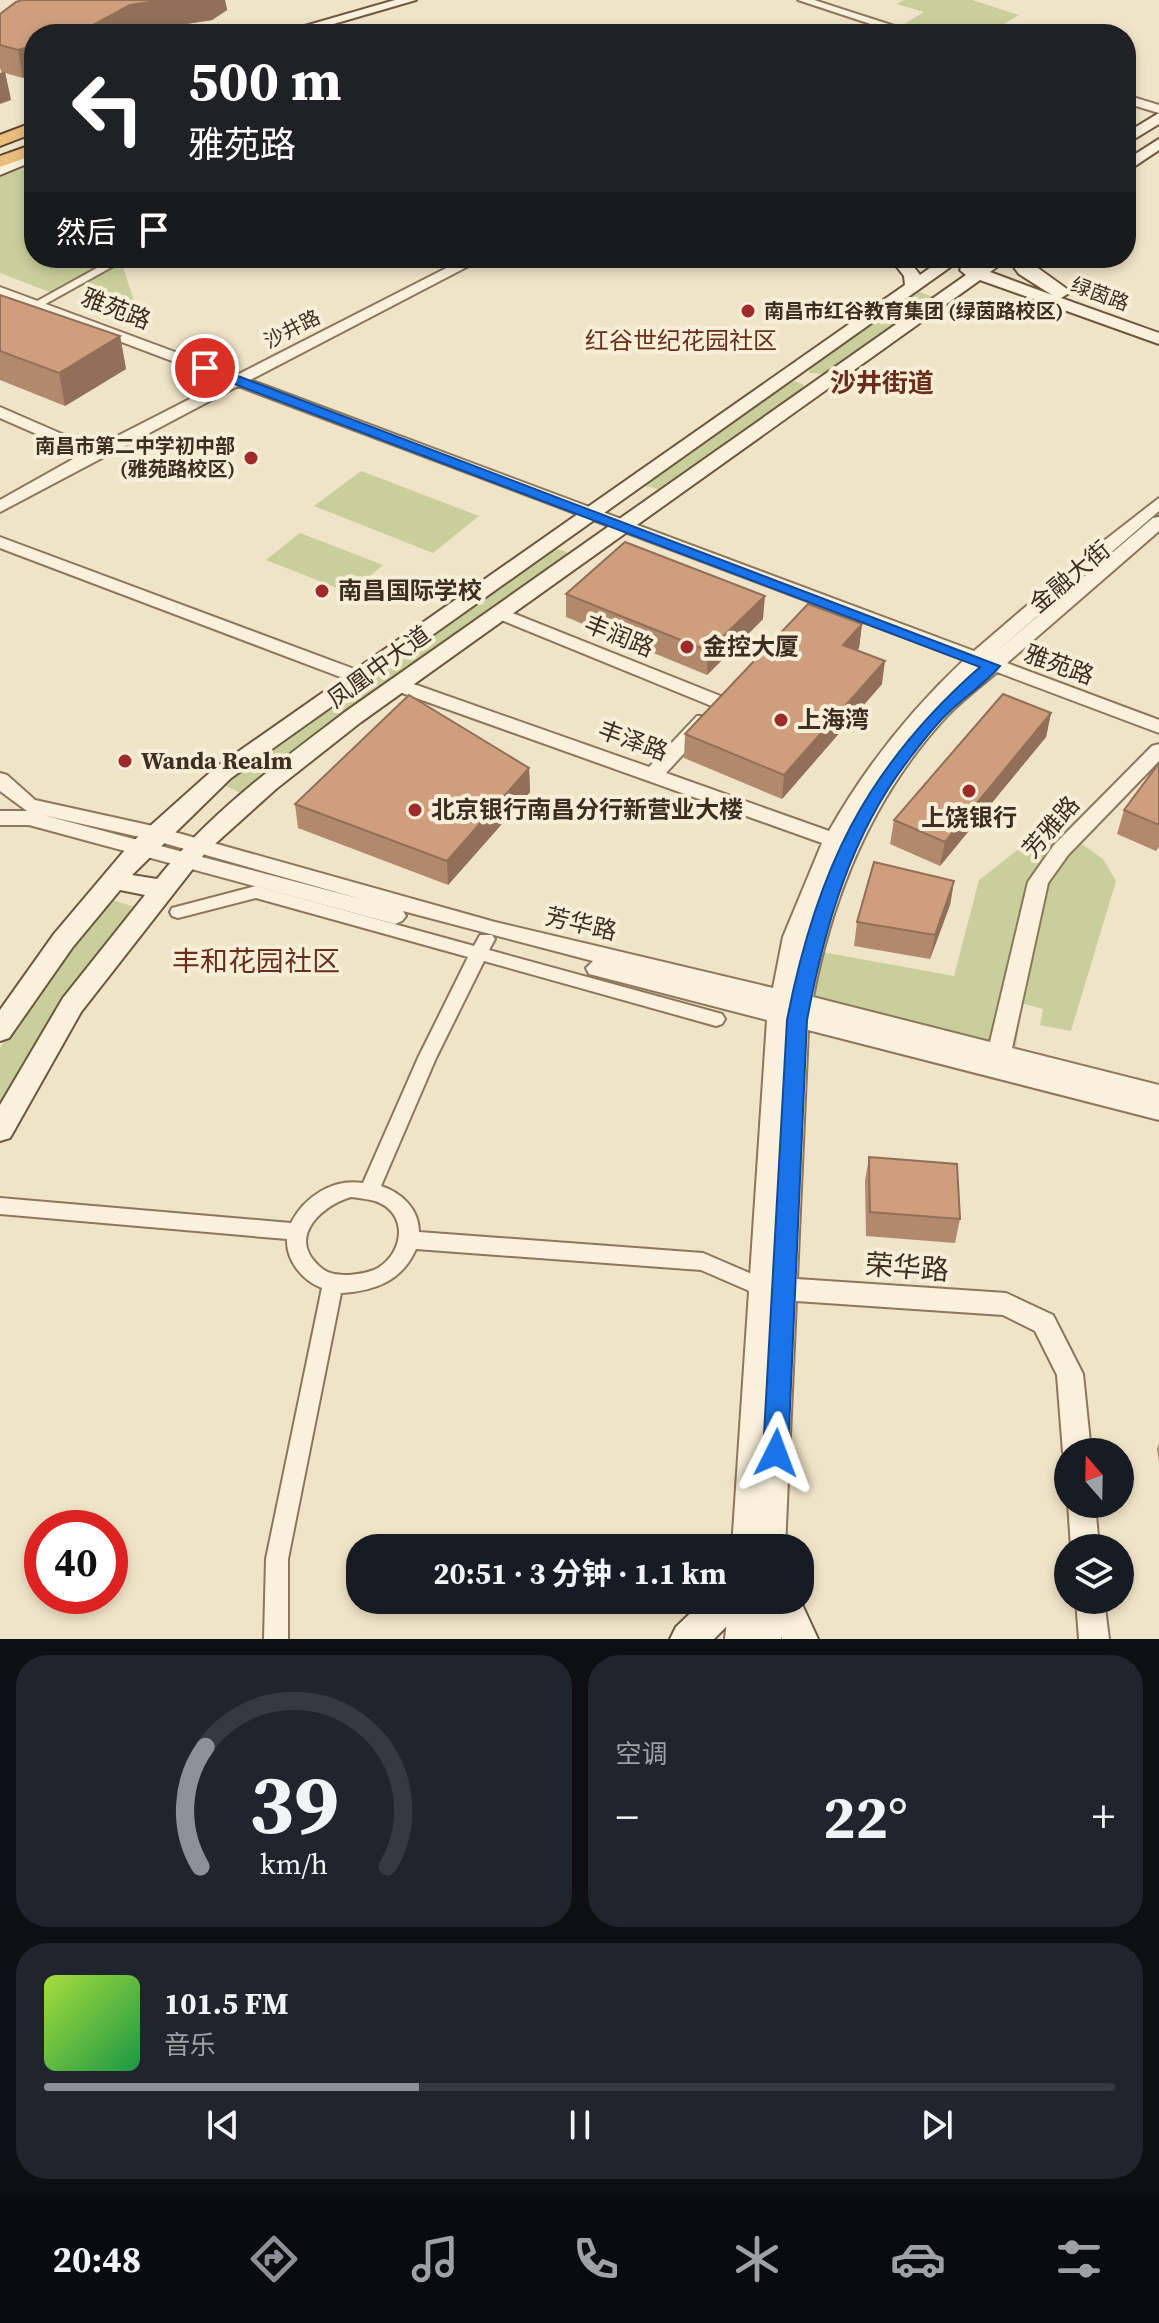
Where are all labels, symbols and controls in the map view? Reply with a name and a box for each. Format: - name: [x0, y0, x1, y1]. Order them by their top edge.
- text: 500 m: [188, 42, 342, 119]
- icon: left: [56, 56, 160, 160]
- text: 雅苑路: [188, 120, 296, 169]
- icon: arrive: [132, 208, 176, 252]
- text: 然后: [56, 212, 116, 253]
- street label: 绿茵路: [1067, 271, 1133, 317]
- street label: 雅苑路: [77, 280, 156, 337]
- place label: 南昌市红谷教育集团 (绿茵路校区): [764, 297, 1063, 325]
- marker: 南昌市红谷教育集团 (绿茵路校区): [739, 302, 757, 320]
- street label: 沙井路: [259, 303, 325, 355]
- district label: 红谷世纪花园社区: [585, 324, 777, 357]
- pin: [171, 334, 239, 402]
- icon: arrive: [183, 346, 227, 390]
- district label: 沙井街道: [830, 365, 934, 401]
- place label: 南昌市第二中学初中部 (雅苑路校区): [35, 432, 235, 483]
- marker: 南昌市第二中学初中部 (雅苑路校区): [242, 449, 260, 467]
- street label: 金融大街: [1022, 533, 1117, 620]
- place label: 南昌国际学校: [338, 574, 482, 607]
- marker: 南昌国际学校: [313, 582, 331, 600]
- street label: 丰润路: [580, 607, 659, 664]
- street label: 凤凰中大道: [320, 618, 437, 715]
- place label: 金控大厦: [703, 630, 799, 663]
- street label: 雅苑路: [1020, 637, 1099, 692]
- marker: 金控大厦: [678, 638, 696, 656]
- place label: 上海湾: [797, 703, 869, 736]
- marker: 上海湾: [772, 711, 790, 729]
- street label: 丰泽路: [594, 713, 673, 768]
- place label: Wanda Realm: [141, 744, 293, 777]
- marker: Wanda Realm: [116, 752, 134, 770]
- marker: 上饶银行: [960, 782, 978, 800]
- street label: 芳雅路: [1015, 789, 1087, 865]
- place label: 北京银行南昌分行新营业大楼: [431, 793, 743, 826]
- marker: 北京银行南昌分行新营业大楼: [406, 801, 424, 819]
- place label: 上饶银行: [921, 801, 1017, 834]
- street label: 芳华路: [542, 899, 620, 948]
- district label: 丰和花园社区: [172, 942, 340, 980]
- street label: 荣华路: [864, 1245, 950, 1289]
- position arrow: [734, 1411, 818, 1495]
- north arrow: [1054, 1438, 1134, 1518]
- map controls: [1054, 1438, 1134, 1614]
- speed limit sign: 40: [24, 1510, 128, 1614]
- button: layers: [1054, 1534, 1134, 1614]
- text: 20:51 · 3 分钟 · 1.1 km: [433, 1553, 727, 1594]
- text: 空调: [616, 1736, 668, 1772]
- text: 39: [249, 1747, 339, 1861]
- text: 22°: [823, 1776, 908, 1858]
- text: −: [616, 1786, 639, 1847]
- text: +: [1092, 1786, 1115, 1847]
- text: km/h: [260, 1844, 328, 1884]
- text: 101.5 FM: [164, 1983, 289, 2024]
- text: 音乐: [164, 2027, 216, 2063]
- icon: previous: [201, 2103, 245, 2147]
- icon: pause: [558, 2103, 602, 2147]
- icon: next: [915, 2103, 959, 2147]
- icon: directions: [246, 2231, 302, 2287]
- icon: music: [407, 2231, 463, 2287]
- icon: phone: [568, 2231, 624, 2287]
- icon: climate: [729, 2231, 785, 2287]
- icon: car: [890, 2231, 946, 2287]
- icon: filters: [1051, 2231, 1107, 2287]
- text: 20:48: [52, 2235, 141, 2284]

